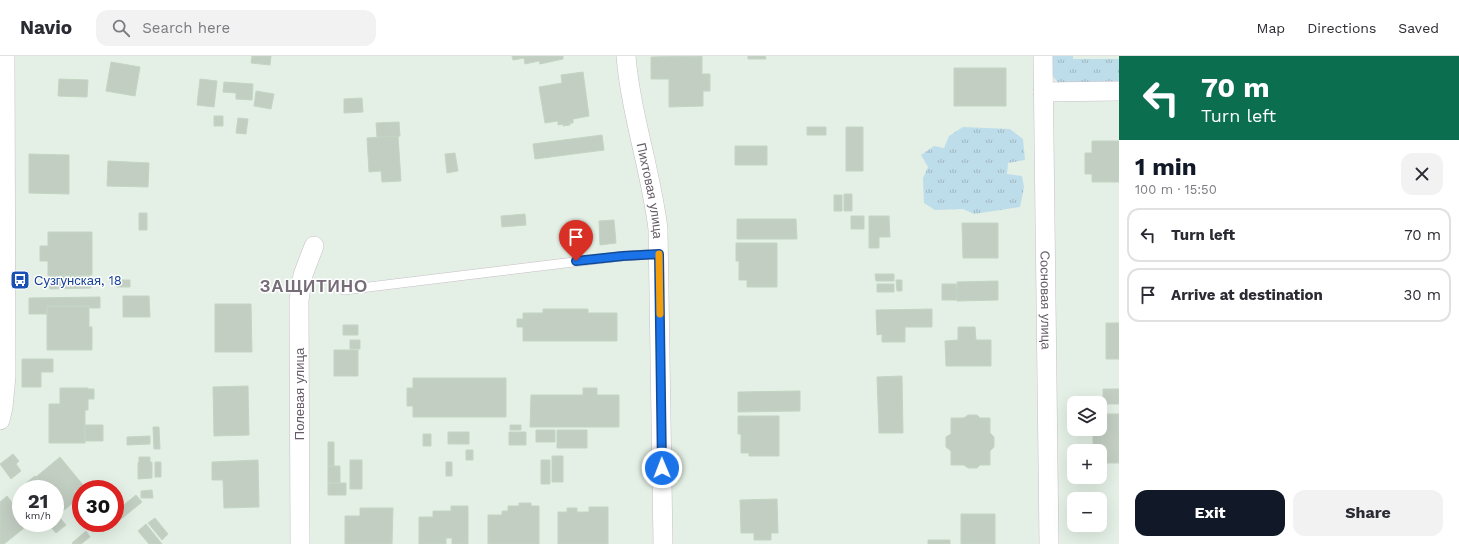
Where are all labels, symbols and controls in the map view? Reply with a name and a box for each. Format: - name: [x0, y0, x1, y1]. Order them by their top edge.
- search box: [96, 10, 376, 46]
- text: Navio: [20, 16, 72, 39]
- icon: search: [110, 17, 132, 39]
- text: Search here: [142, 19, 230, 37]
- text: Map: [1257, 20, 1285, 36]
- text: Directions: [1307, 20, 1376, 36]
- text: Saved: [1398, 20, 1439, 36]
- text: 70 m: [1201, 71, 1270, 104]
- icon: left: [1135, 72, 1187, 124]
- text: Turn left: [1201, 105, 1276, 126]
- street label: Пихтовая улица: [633, 141, 665, 239]
- text: 1 min: [1135, 153, 1197, 181]
- button: close: [1401, 153, 1443, 195]
- text: 100 m · 15:50: [1135, 182, 1217, 197]
- pin: [559, 220, 593, 261]
- icon: left: [1137, 224, 1159, 246]
- icon: arrive: [565, 226, 587, 248]
- text: Turn left: [1171, 226, 1235, 244]
- text: 70 m: [1404, 226, 1441, 244]
- street label: Сосновая улица: [1037, 251, 1054, 350]
- bus stop icon: Сузгунская, 18: [9, 269, 31, 291]
- place label: Сузгунская, 18: [34, 273, 122, 288]
- district label: ЗАЩИТИНО: [260, 276, 368, 296]
- icon: arrive: [1137, 284, 1159, 306]
- text: Arrive at destination: [1171, 286, 1323, 304]
- text: 30 m: [1404, 286, 1441, 304]
- street label: Полевая улица: [292, 347, 307, 440]
- map controls: [1067, 396, 1107, 532]
- button: layers: [1067, 396, 1107, 436]
- button: +: [1067, 444, 1107, 484]
- position arrow: [641, 447, 683, 489]
- speed limit sign: 30: [72, 480, 124, 532]
- text: 21: [28, 489, 48, 513]
- button: Exit: [1135, 490, 1285, 536]
- button: Share: [1293, 490, 1443, 536]
- button: −: [1067, 492, 1107, 532]
- text: km/h: [25, 510, 51, 521]

